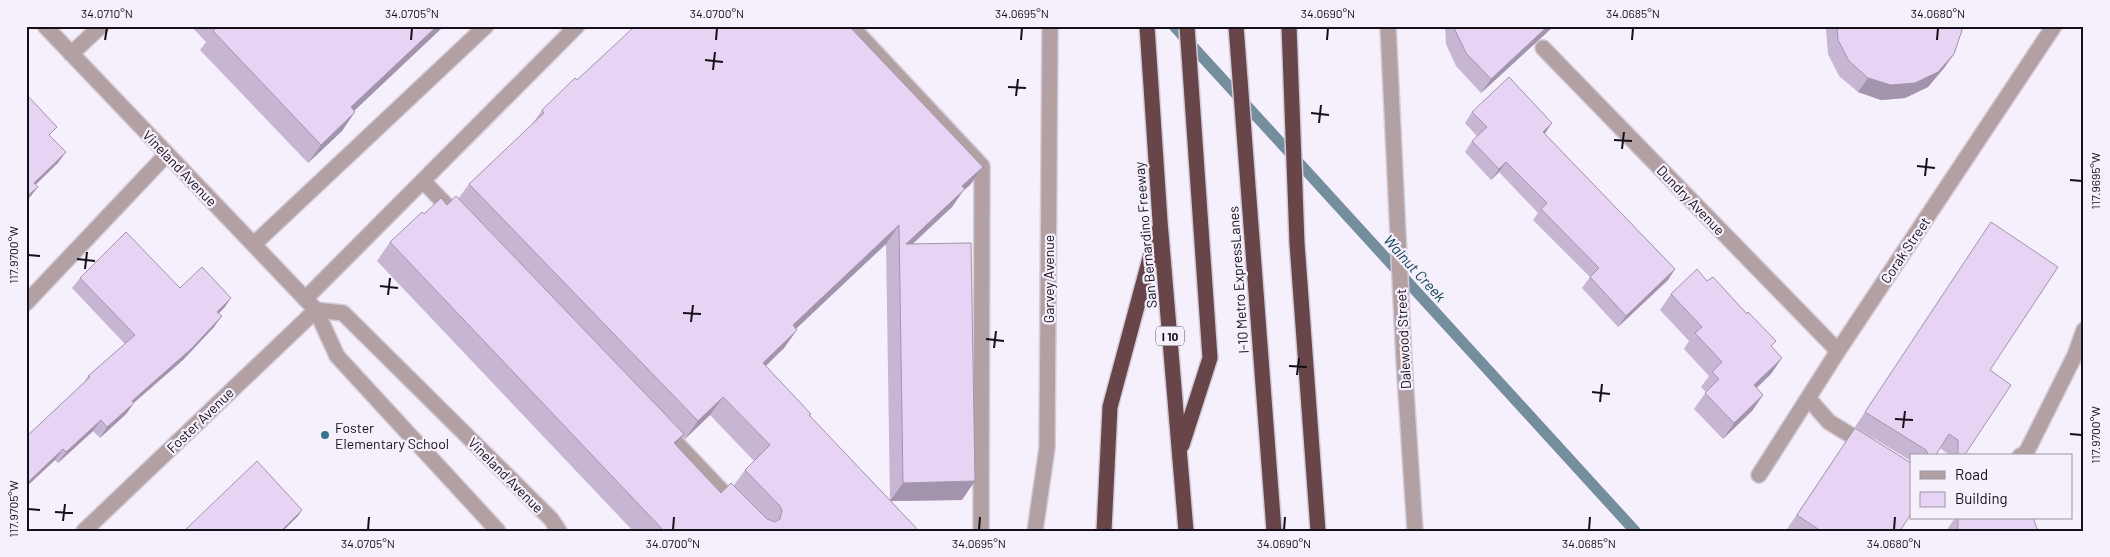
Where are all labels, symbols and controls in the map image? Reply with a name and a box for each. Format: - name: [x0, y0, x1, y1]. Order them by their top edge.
- text: 34.0710°N: [81, 6, 133, 20]
- text: 34.0705°N: [385, 6, 439, 20]
- text: 34.0700°N: [690, 6, 744, 20]
- text: 34.0695°N: [995, 6, 1049, 20]
- text: 34.0690°N: [1301, 6, 1355, 20]
- text: 34.0685°N: [1606, 6, 1660, 20]
- text: 34.0680°N: [1911, 6, 1965, 20]
- street label: Vineland Avenue: [139, 126, 221, 210]
- text: 117.9695°W: [2088, 152, 2102, 209]
- street label: San Bernardino Freeway: [1130, 161, 1160, 309]
- street label: Dundry Avenue: [1654, 162, 1728, 238]
- street label: I-10 Metro ExpressLanes: [1224, 205, 1252, 354]
- street label: Corak Street: [1877, 214, 1933, 286]
- text: 117.9700°W: [6, 226, 20, 284]
- water label: Walnut Creek: [1380, 231, 1450, 306]
- street label: Garvey Avenue: [1040, 235, 1057, 323]
- street label: Dalewood Street: [1392, 289, 1414, 389]
- road number: I 10: [1156, 326, 1184, 346]
- street label: Foster Avenue: [163, 384, 237, 456]
- text: 117.9700°W: [2088, 406, 2102, 464]
- place label: Foster Elementary School: [335, 419, 449, 452]
- marker: Foster Elementary School: [319, 429, 331, 441]
- street label: Vineland Avenue: [465, 434, 547, 516]
- legend: [1910, 454, 2072, 520]
- text: Road: [1955, 465, 1988, 483]
- text: 117.9705°W: [6, 480, 20, 537]
- text: Building: [1955, 489, 2008, 507]
- text: 34.0705°N: [341, 536, 395, 550]
- text: 34.0700°N: [646, 536, 700, 550]
- text: 34.0695°N: [952, 536, 1006, 550]
- text: 34.0690°N: [1257, 536, 1311, 550]
- text: 34.0685°N: [1562, 536, 1616, 550]
- text: 34.0680°N: [1867, 536, 1921, 550]

